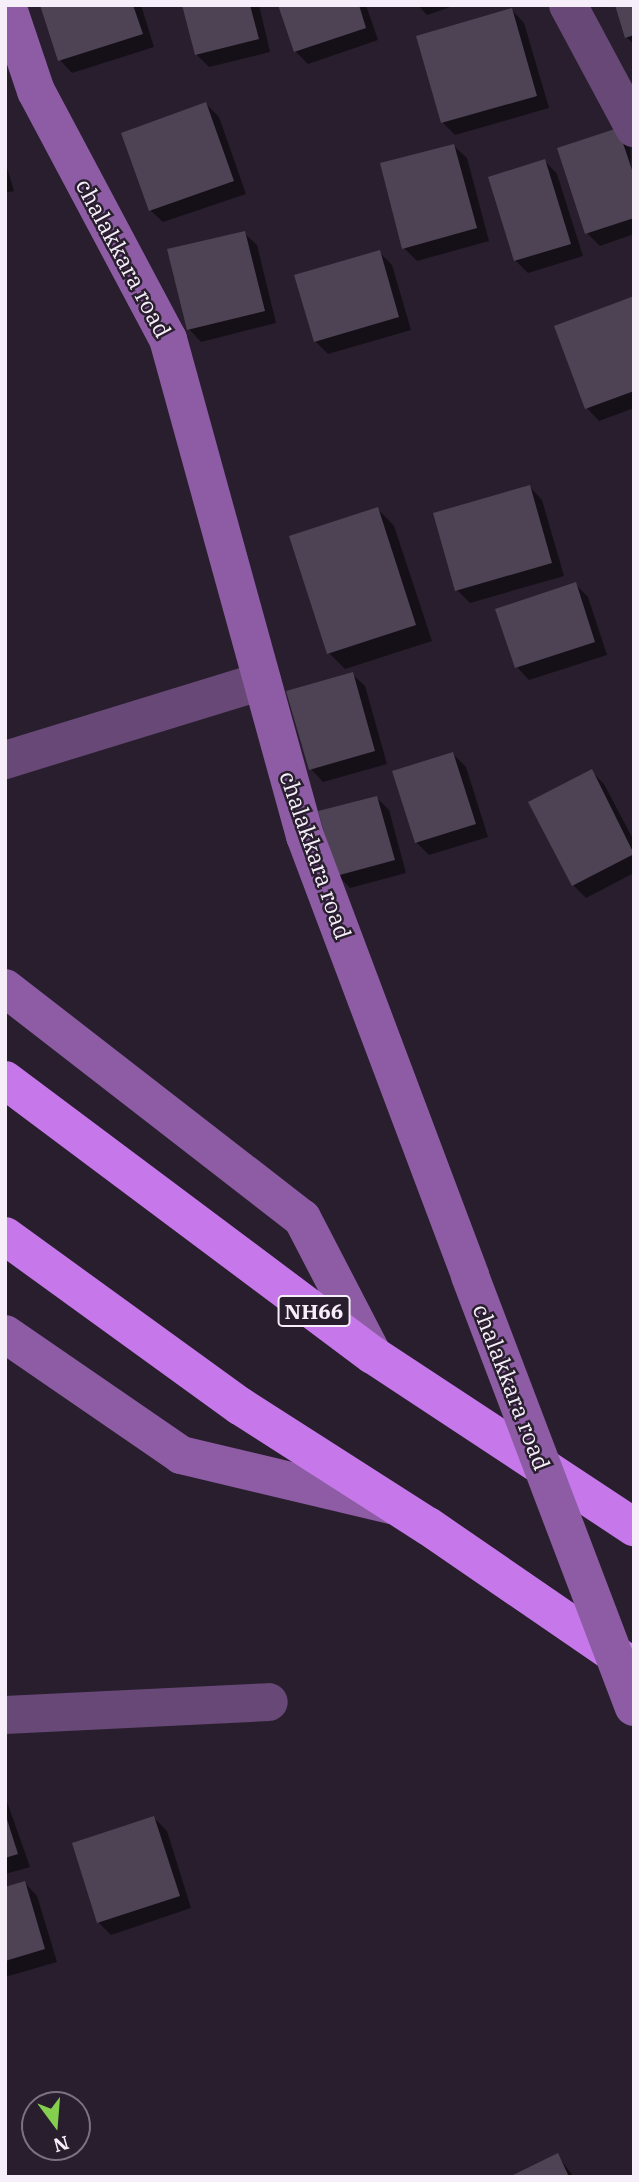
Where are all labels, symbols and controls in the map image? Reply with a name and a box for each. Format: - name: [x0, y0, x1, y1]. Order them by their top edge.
- street label: chalakkara road: [71, 174, 177, 342]
- street label: chalakkara road: [274, 767, 358, 943]
- road number: NH66: [277, 1294, 351, 1328]
- street label: chalakkara road: [468, 1300, 556, 1474]
- north arrow: [21, 2091, 91, 2161]
- text: N: [51, 2131, 72, 2158]

